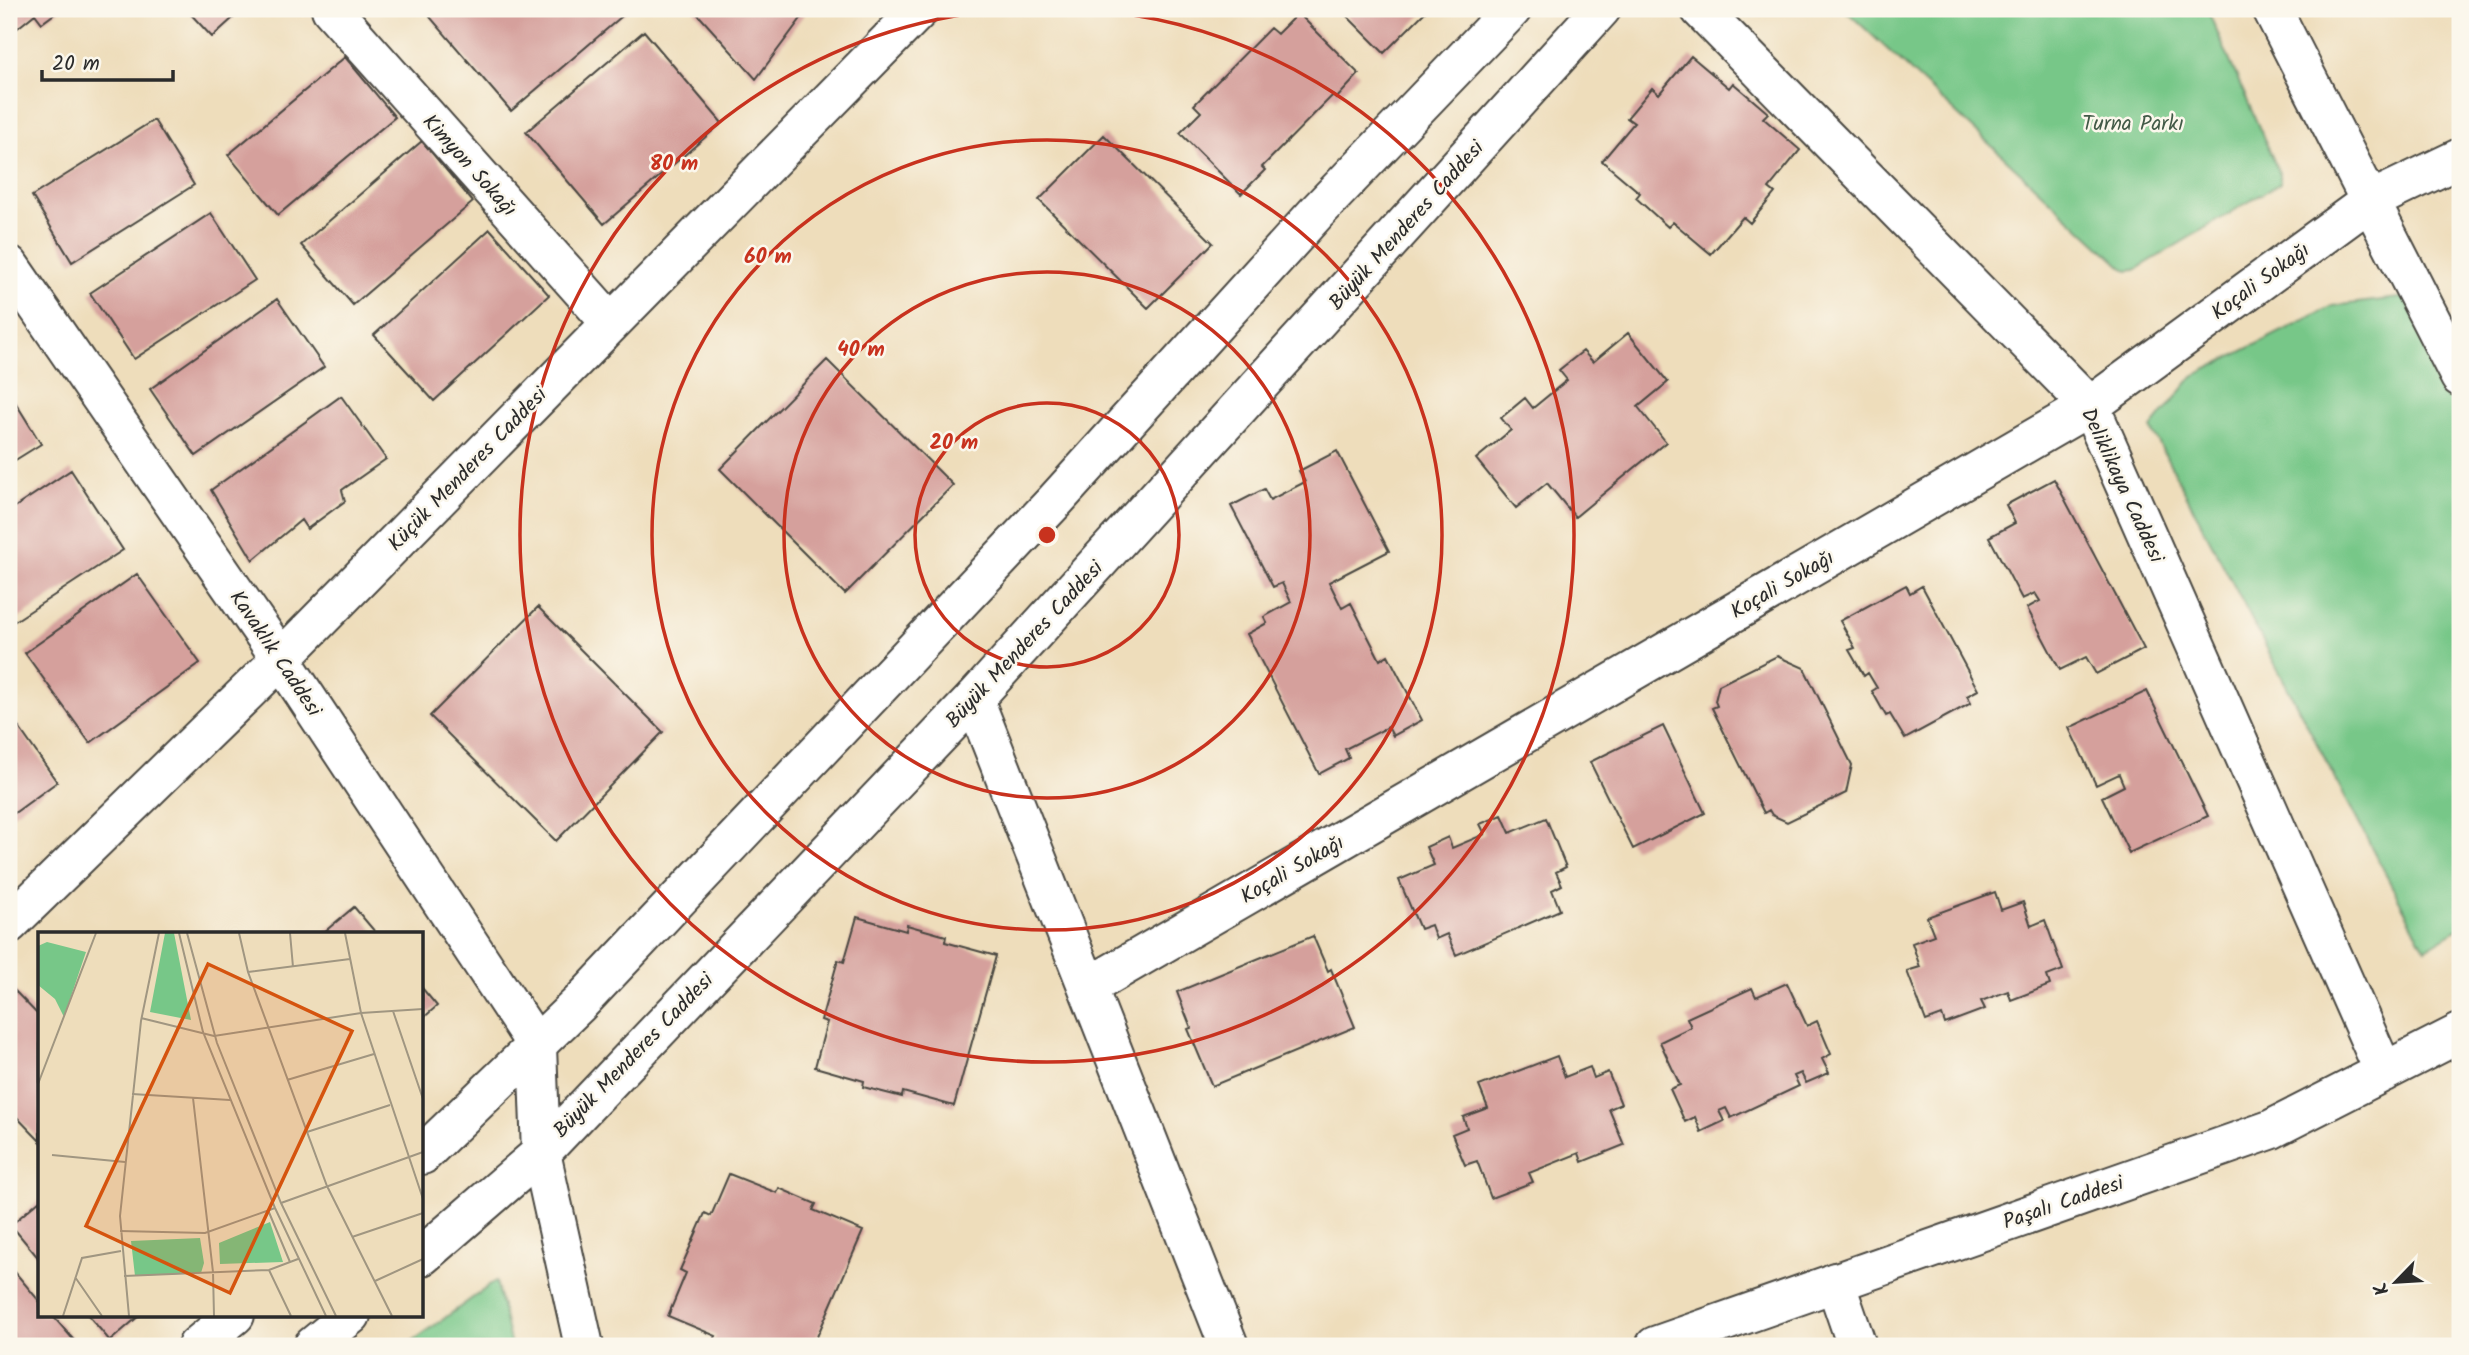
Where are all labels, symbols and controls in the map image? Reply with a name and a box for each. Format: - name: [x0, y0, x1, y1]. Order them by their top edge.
- scale bar: [42, 38, 173, 82]
- text: 20 m: [52, 48, 100, 81]
- street label: Kimyon Sokağı: [414, 107, 524, 225]
- park label: Turna Parkı: [2082, 108, 2184, 141]
- street label: Büyük Menderes Caddesi: [1321, 133, 1493, 319]
- text: 80 m: [650, 148, 698, 181]
- street label: Koçali Sokağı: [2204, 235, 2317, 329]
- text: 60 m: [744, 241, 792, 274]
- text: 40 m: [837, 334, 885, 367]
- street label: Küçük Menderes Caddesi: [381, 379, 556, 560]
- street label: Deliklikaya Caddesi: [2071, 403, 2172, 570]
- text: 20 m: [930, 427, 978, 460]
- centre of rings: [1035, 523, 1059, 547]
- street label: Koçali Sokağı: [1725, 542, 1841, 628]
- street label: Büyük Menderes Caddesi: [938, 553, 1113, 736]
- street label: Kavaklık Caddesi: [220, 584, 330, 725]
- street label: Koçali Sokağı: [1235, 827, 1351, 913]
- inset map: [38, 932, 424, 1316]
- street label: Büyük Menderes Caddesi: [546, 965, 723, 1146]
- street label: Paşalı Caddesi: [1999, 1167, 2129, 1240]
- north arrow: [2360, 1246, 2430, 1316]
- text: K: [2366, 1277, 2398, 1300]

